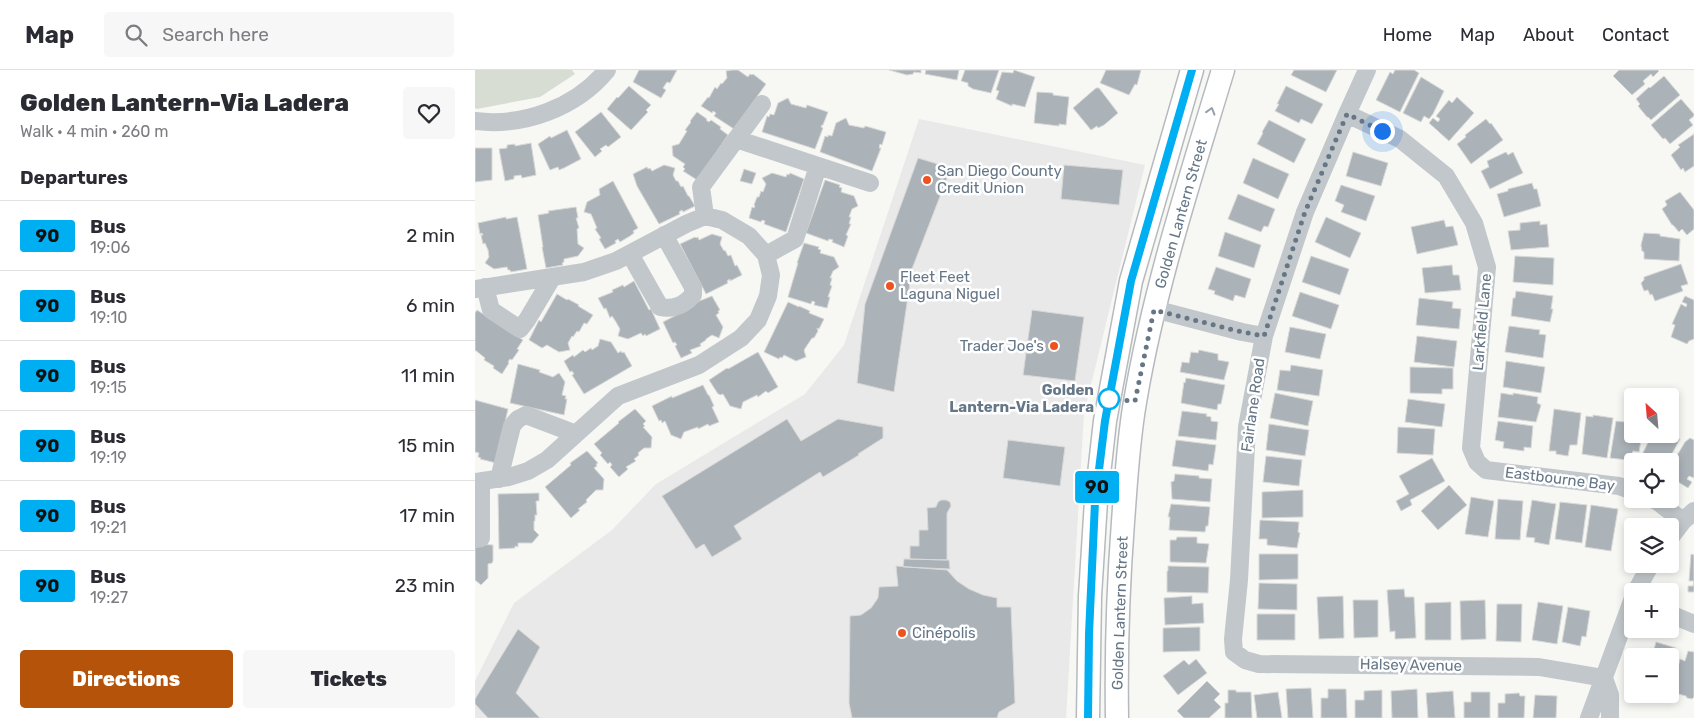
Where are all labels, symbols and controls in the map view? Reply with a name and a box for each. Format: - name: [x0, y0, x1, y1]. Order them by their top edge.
- search box: [104, 12, 454, 57]
- text: Map: [25, 21, 74, 49]
- icon: search: [122, 21, 150, 49]
- text: Search here: [162, 23, 269, 46]
- text: Home: [1383, 24, 1432, 46]
- text: Map: [1460, 24, 1495, 46]
- text: About: [1523, 24, 1574, 46]
- text: Contact: [1602, 24, 1669, 46]
- button: heart: [403, 87, 455, 139]
- text: Golden Lantern-Via Ladera: [20, 89, 349, 117]
- one-way arrow: [1205, 108, 1215, 116]
- your location: [1370, 119, 1395, 144]
- text: Walk · 4 min · 260 m: [20, 122, 169, 141]
- street label: Golden Lantern Street: [1151, 137, 1211, 291]
- place label: San Diego County Credit Union: [937, 162, 1062, 197]
- text: Departures: [20, 166, 128, 189]
- marker: San Diego County Credit Union: [921, 174, 933, 186]
- text: Bus: [90, 215, 126, 238]
- text: 2 min: [406, 224, 455, 247]
- text: 90: [36, 225, 59, 247]
- text: 19:06: [90, 238, 130, 257]
- place label: Fleet Feet Laguna Niguel: [900, 268, 1000, 303]
- street label: Larkfield Lane: [1469, 273, 1495, 371]
- marker: Fleet Feet Laguna Niguel: [884, 280, 896, 292]
- text: Bus: [90, 285, 126, 308]
- text: 6 min: [406, 294, 455, 317]
- text: 90: [36, 295, 59, 317]
- text: 19:10: [90, 308, 127, 327]
- place label: Trader Joe's: [960, 337, 1044, 355]
- marker: Trader Joe's: [1048, 340, 1060, 352]
- text: Bus: [90, 355, 126, 378]
- street label: Fairlane Road: [1238, 357, 1268, 453]
- text: 11 min: [401, 364, 455, 387]
- text: 90: [36, 365, 59, 387]
- text: 19:15: [90, 378, 127, 397]
- place label: Golden Lantern-Via Ladera: [949, 381, 1094, 416]
- marker: Golden Lantern-Via Ladera: [1098, 388, 1120, 410]
- north arrow: [1624, 388, 1679, 442]
- map controls: [1624, 388, 1679, 703]
- text: Bus: [90, 425, 126, 448]
- text: 15 min: [398, 434, 455, 457]
- text: 90: [36, 435, 59, 457]
- text: 19:19: [90, 448, 127, 467]
- button: locate: [1624, 453, 1679, 508]
- street label: Eastbourne Bay: [1504, 463, 1616, 495]
- line badge: 90: [1075, 471, 1119, 503]
- text: 90: [1085, 476, 1109, 498]
- text: Bus: [90, 495, 126, 518]
- text: 17 min: [399, 504, 455, 527]
- text: 90: [36, 505, 59, 527]
- text: 19:21: [90, 518, 127, 537]
- button: layers: [1624, 518, 1679, 573]
- street label: Golden Lantern Street: [1108, 535, 1132, 690]
- text: Bus: [90, 565, 126, 588]
- text: 23 min: [395, 574, 455, 597]
- text: 90: [36, 575, 59, 597]
- button: +: [1624, 583, 1679, 638]
- text: 19:27: [90, 588, 128, 607]
- place label: Cinépolis: [912, 624, 976, 642]
- marker: Cinépolis: [896, 627, 908, 639]
- button: −: [1624, 648, 1679, 703]
- button: Directions: [20, 650, 233, 708]
- button: Tickets: [243, 650, 455, 708]
- street label: Halsey Avenue: [1360, 655, 1462, 675]

